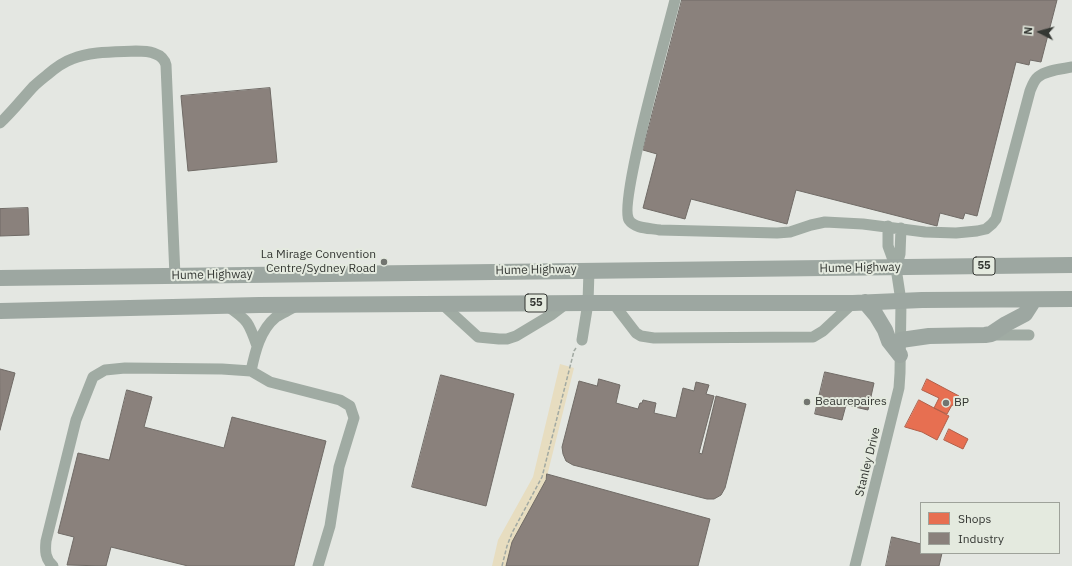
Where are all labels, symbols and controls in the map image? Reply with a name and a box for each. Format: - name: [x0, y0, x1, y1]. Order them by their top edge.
- north arrow: [1020, 12, 1060, 52]
- text: N: [1021, 26, 1035, 35]
- place label: La Mirage Convention Centre/Sydney Road: [261, 248, 376, 276]
- marker: La Mirage Convention Centre/Sydney Road: [379, 257, 389, 267]
- road number: 55: [973, 257, 995, 275]
- street label: Hume Highway: [819, 260, 901, 276]
- street label: Hume Highway: [495, 262, 577, 278]
- street label: Hume Highway: [171, 267, 253, 283]
- road number: 55: [525, 294, 547, 312]
- place label: Beaurepaires: [815, 395, 887, 409]
- place label: BP: [954, 396, 969, 410]
- marker: Beaurepaires: [802, 397, 812, 407]
- marker: BP: [941, 398, 951, 408]
- street label: Stanley Drive: [852, 426, 884, 498]
- legend: [920, 502, 1060, 554]
- text: Shops: [958, 511, 991, 526]
- text: Industry: [958, 531, 1004, 546]

